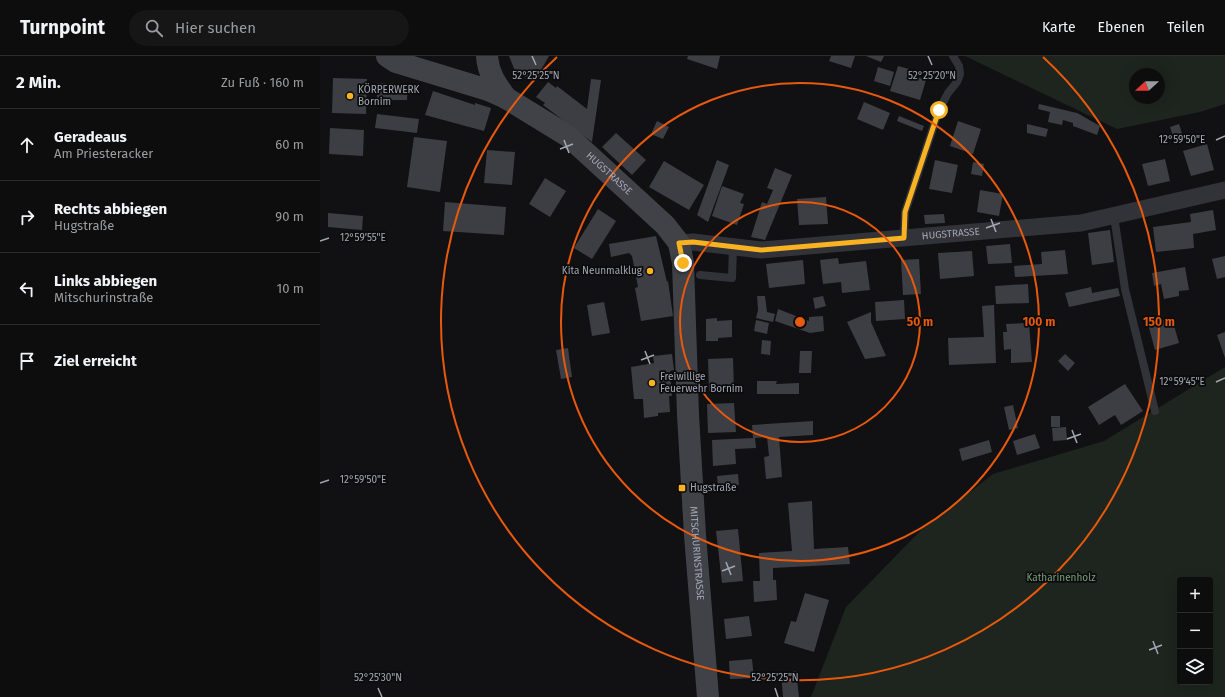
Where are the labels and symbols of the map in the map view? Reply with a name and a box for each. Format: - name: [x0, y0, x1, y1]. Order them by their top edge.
- north arrow: [1129, 68, 1165, 104]
- text: 52°25'25"N: [512, 70, 560, 82]
- text: 52°25'20"N: [908, 70, 956, 82]
- place label: KÖRPERWERK Bornim: [358, 82, 420, 108]
- marker: KÖRPERWERK Bornim: [345, 91, 355, 101]
- route start: [930, 101, 948, 119]
- text: 12°59'50"E: [1159, 134, 1205, 146]
- street label: HUGSTRASSE: [584, 150, 634, 198]
- street label: HUGSTRASSE: [921, 226, 980, 242]
- text: 12°59'55"E: [340, 232, 386, 244]
- route end: [674, 254, 692, 272]
- place label: Kita Neunmalklug: [562, 265, 643, 277]
- marker: Kita Neunmalklug: [645, 266, 655, 276]
- centre of rings: [793, 315, 807, 329]
- text: 50 m: [907, 315, 933, 329]
- text: 100 m: [1023, 315, 1055, 329]
- text: 150 m: [1143, 315, 1175, 329]
- place label: Freiwillige Feuerwehr Bornim: [660, 371, 743, 395]
- text: 12°59'45"E: [1159, 376, 1205, 388]
- marker: Freiwillige Feuerwehr Bornim: [647, 378, 657, 388]
- text: 12°59'50"E: [340, 474, 386, 486]
- place label: Hugstraße: [690, 482, 736, 494]
- marker: Hugstraße: [677, 483, 687, 493]
- street label: MITSCHURINSTRASSE: [687, 506, 706, 601]
- park label: Katharinenholz: [1026, 572, 1096, 584]
- text: 52°25'30"N: [354, 672, 402, 684]
- text: 52°25'25"N: [751, 672, 799, 684]

